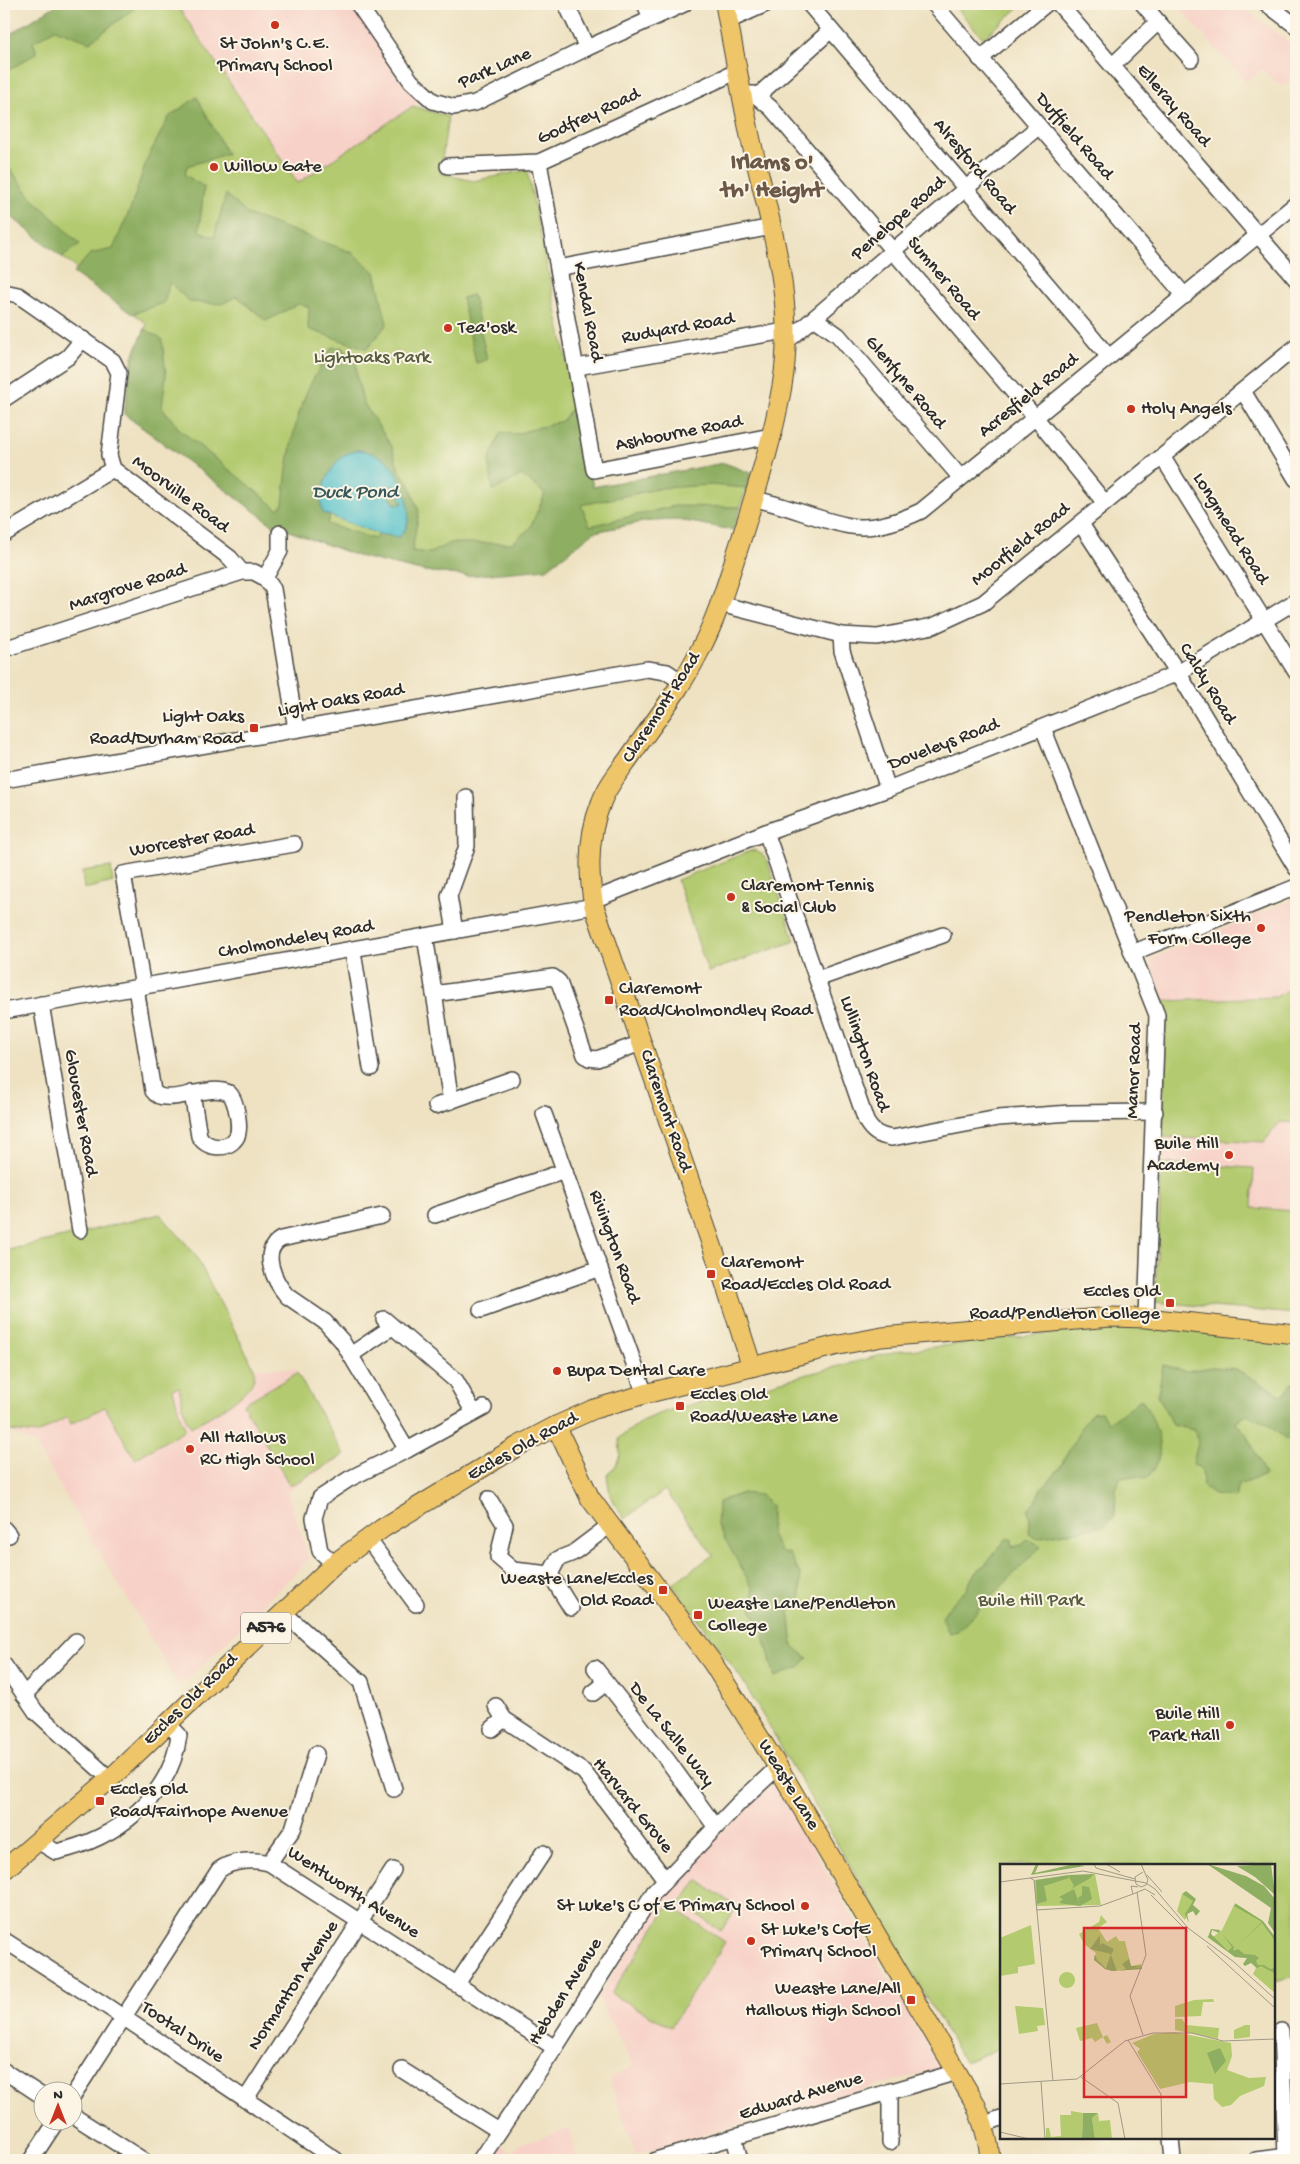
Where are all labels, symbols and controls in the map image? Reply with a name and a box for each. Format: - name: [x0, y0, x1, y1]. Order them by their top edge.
- marker: St John's C.E. Primary School: [269, 19, 281, 31]
- place label: St John's C.E. Primary School: [216, 33, 333, 78]
- street label: Park Lane: [454, 43, 535, 96]
- street label: Elleray Road: [1131, 60, 1217, 154]
- street label: Godfrey Road: [534, 82, 646, 151]
- street label: Duffield Road: [1029, 87, 1119, 187]
- street label: Alresford Road: [927, 114, 1022, 221]
- district label: Irlams o' th' Height: [719, 149, 825, 206]
- place label: Willow Gate: [224, 156, 322, 179]
- marker: Willow Gate: [208, 161, 220, 173]
- street label: Penelope Road: [846, 170, 953, 267]
- street label: Sumner Road: [901, 232, 986, 327]
- street label: Kendal Road: [566, 260, 608, 366]
- street label: Rudyard Road: [620, 307, 738, 350]
- place label: Tea'osk: [457, 317, 517, 340]
- marker: Tea'osk: [442, 322, 454, 334]
- street label: Glenfyne Road: [859, 332, 952, 436]
- park label: Lightoaks Park: [314, 347, 432, 370]
- street label: Acresfield Road: [974, 347, 1085, 443]
- place label: Holy Angels: [1141, 398, 1233, 421]
- marker: Holy Angels: [1125, 403, 1137, 415]
- street label: Ashbourne Road: [614, 410, 746, 458]
- street label: Moorville Road: [127, 451, 235, 540]
- street label: Longmead Road: [1186, 469, 1275, 591]
- water label: Duck Pond: [312, 482, 400, 505]
- street label: Moorfield Road: [967, 497, 1077, 592]
- street label: Margrove Road: [66, 558, 191, 618]
- street label: Caldy Road: [1173, 639, 1242, 730]
- street label: Claremont Road: [618, 647, 707, 768]
- street label: Light Oaks Road: [276, 678, 408, 723]
- place label: Light Oaks Road/Durham Road: [90, 706, 246, 751]
- street label: Doveleys Road: [884, 713, 1004, 777]
- marker: Light Oaks Road/Durham Road: [248, 722, 260, 734]
- street label: Worcester Road: [128, 818, 258, 863]
- place label: Claremont Tennis & Social Club: [741, 875, 874, 920]
- marker: Claremont Tennis & Social Club: [725, 891, 737, 903]
- place label: Pendleton Sixth Form College: [1124, 906, 1251, 951]
- street label: Cholmondeley Road: [217, 915, 377, 965]
- marker: Pendleton Sixth Form College: [1255, 922, 1267, 934]
- place label: Claremont Road/Cholmondley Road: [619, 978, 814, 1023]
- street label: Lullington Road: [833, 993, 895, 1117]
- marker: Claremont Road/Cholmondley Road: [603, 994, 615, 1006]
- street label: Manor Road: [1122, 1021, 1148, 1119]
- street label: Claremont Road: [633, 1047, 697, 1177]
- street label: Gloucester Road: [58, 1048, 103, 1180]
- place label: Buile Hill Academy: [1147, 1133, 1220, 1178]
- marker: Buile Hill Academy: [1223, 1149, 1235, 1161]
- street label: Rivington Road: [583, 1187, 646, 1309]
- place label: Claremont Road/Eccles Old Road: [721, 1252, 892, 1297]
- marker: Claremont Road/Eccles Old Road: [705, 1268, 717, 1280]
- place label: Eccles Old Road/Pendleton College: [969, 1281, 1162, 1326]
- marker: Eccles Old Road/Pendleton College: [1164, 1297, 1176, 1309]
- place label: Bupa Dental Care: [566, 1360, 706, 1383]
- marker: Bupa Dental Care: [551, 1365, 563, 1377]
- place label: Eccles Old Road/Weaste Lane: [690, 1384, 838, 1429]
- marker: Eccles Old Road/Weaste Lane: [674, 1400, 686, 1412]
- street label: Eccles Old Road: [464, 1406, 584, 1487]
- place label: All Hallows RC High School: [200, 1427, 315, 1472]
- marker: All Hallows RC High School: [184, 1443, 196, 1455]
- place label: Weaste Lane/Eccles Old Road: [501, 1568, 655, 1613]
- marker: Weaste Lane/Eccles Old Road: [657, 1584, 669, 1596]
- park label: Buile Hill Park: [977, 1590, 1085, 1613]
- place label: Weaste Lane/Pendleton College: [708, 1593, 896, 1638]
- marker: Weaste Lane/Pendleton College: [692, 1609, 704, 1621]
- road number: A576: [241, 1612, 291, 1644]
- street label: Eccles Old Road: [139, 1648, 245, 1751]
- street label: De La Salle Way: [622, 1676, 719, 1793]
- place label: Buile Hill Park Hall: [1149, 1703, 1220, 1748]
- marker: Buile Hill Park Hall: [1224, 1719, 1236, 1731]
- street label: Weaste Lane: [752, 1735, 824, 1835]
- street label: Harvard Grove: [587, 1754, 678, 1859]
- place label: Eccles Old Road/Fairhope Avenue: [110, 1779, 288, 1824]
- marker: Eccles Old Road/Fairhope Avenue: [94, 1795, 106, 1807]
- street label: Wentworth Avenue: [282, 1842, 424, 1945]
- inset map: [1000, 1864, 1275, 2139]
- place label: St Luke's C of E Primary School: [557, 1895, 795, 1918]
- marker: St Luke's C of E Primary School: [799, 1900, 811, 1912]
- street label: Normanton Avenue: [243, 1917, 345, 2055]
- place label: St Luke's CofE Primary School: [760, 1919, 876, 1964]
- street label: Hebden Avenue: [524, 1934, 608, 2050]
- marker: St Luke's CofE Primary School: [745, 1935, 757, 1947]
- place label: Weaste Lane/All Hallows High School: [745, 1978, 901, 2023]
- marker: Weaste Lane/All Hallows High School: [905, 1994, 917, 2006]
- street label: Tootal Drive: [135, 1996, 228, 2069]
- street label: Edward Avenue: [737, 2067, 866, 2127]
- north arrow: [32, 2082, 82, 2132]
- text: N: [53, 2087, 63, 2104]

